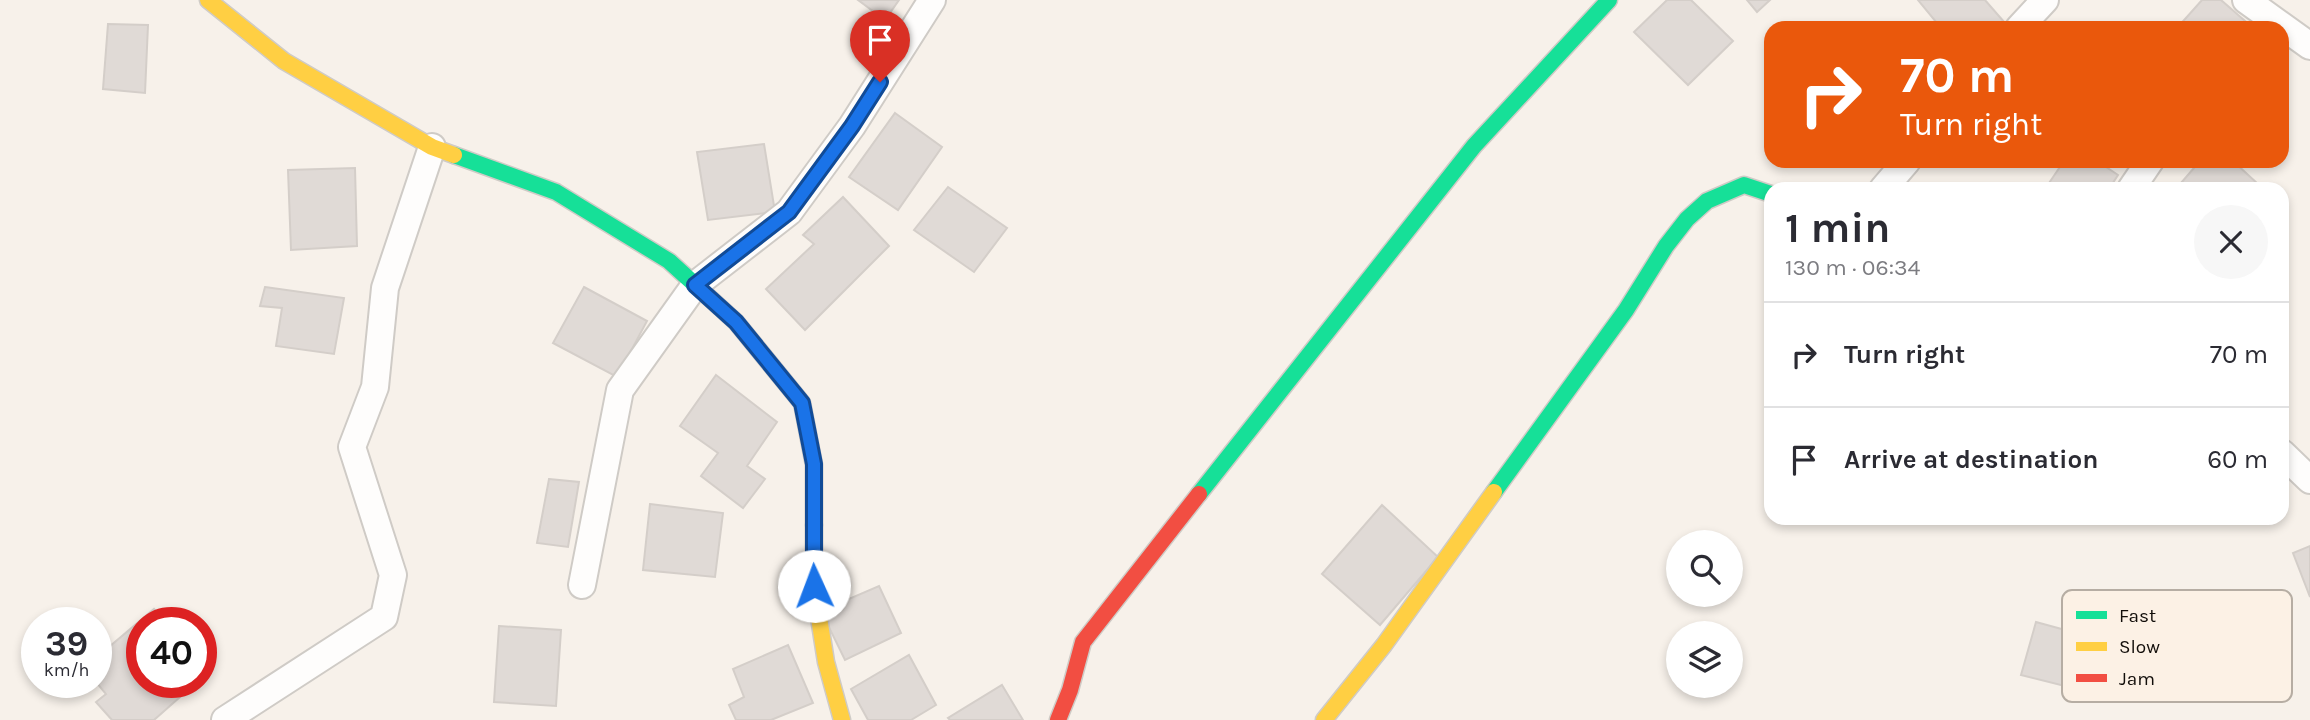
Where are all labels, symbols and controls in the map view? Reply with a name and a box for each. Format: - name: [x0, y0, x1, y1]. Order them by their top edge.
- pin: [850, 10, 910, 82]
- icon: arrive: [861, 21, 899, 59]
- text: 70 m: [1900, 47, 2014, 104]
- icon: right: [1785, 49, 1876, 140]
- text: Turn right: [1900, 106, 2042, 143]
- text: 1 min: [1785, 203, 1890, 253]
- button: close: [2194, 205, 2268, 279]
- text: 130 m · 06:34: [1785, 254, 1920, 281]
- icon: right: [1785, 336, 1823, 374]
- text: Turn right: [1844, 339, 1965, 370]
- text: 70 m: [2210, 339, 2268, 370]
- icon: arrive: [1785, 441, 1823, 479]
- text: Arrive at destination: [1844, 444, 2098, 475]
- text: 60 m: [2207, 444, 2268, 475]
- map controls: [1666, 530, 1743, 698]
- button: search: [1666, 530, 1743, 607]
- position arrow: [777, 549, 851, 623]
- legend: [2062, 590, 2292, 702]
- text: Fast: [2119, 605, 2156, 627]
- speed limit sign: 40: [126, 607, 217, 698]
- button: layers: [1666, 621, 1743, 698]
- text: 39: [45, 623, 88, 664]
- text: Slow: [2119, 636, 2160, 658]
- text: km/h: [44, 659, 89, 681]
- text: Jam: [2119, 668, 2155, 690]

